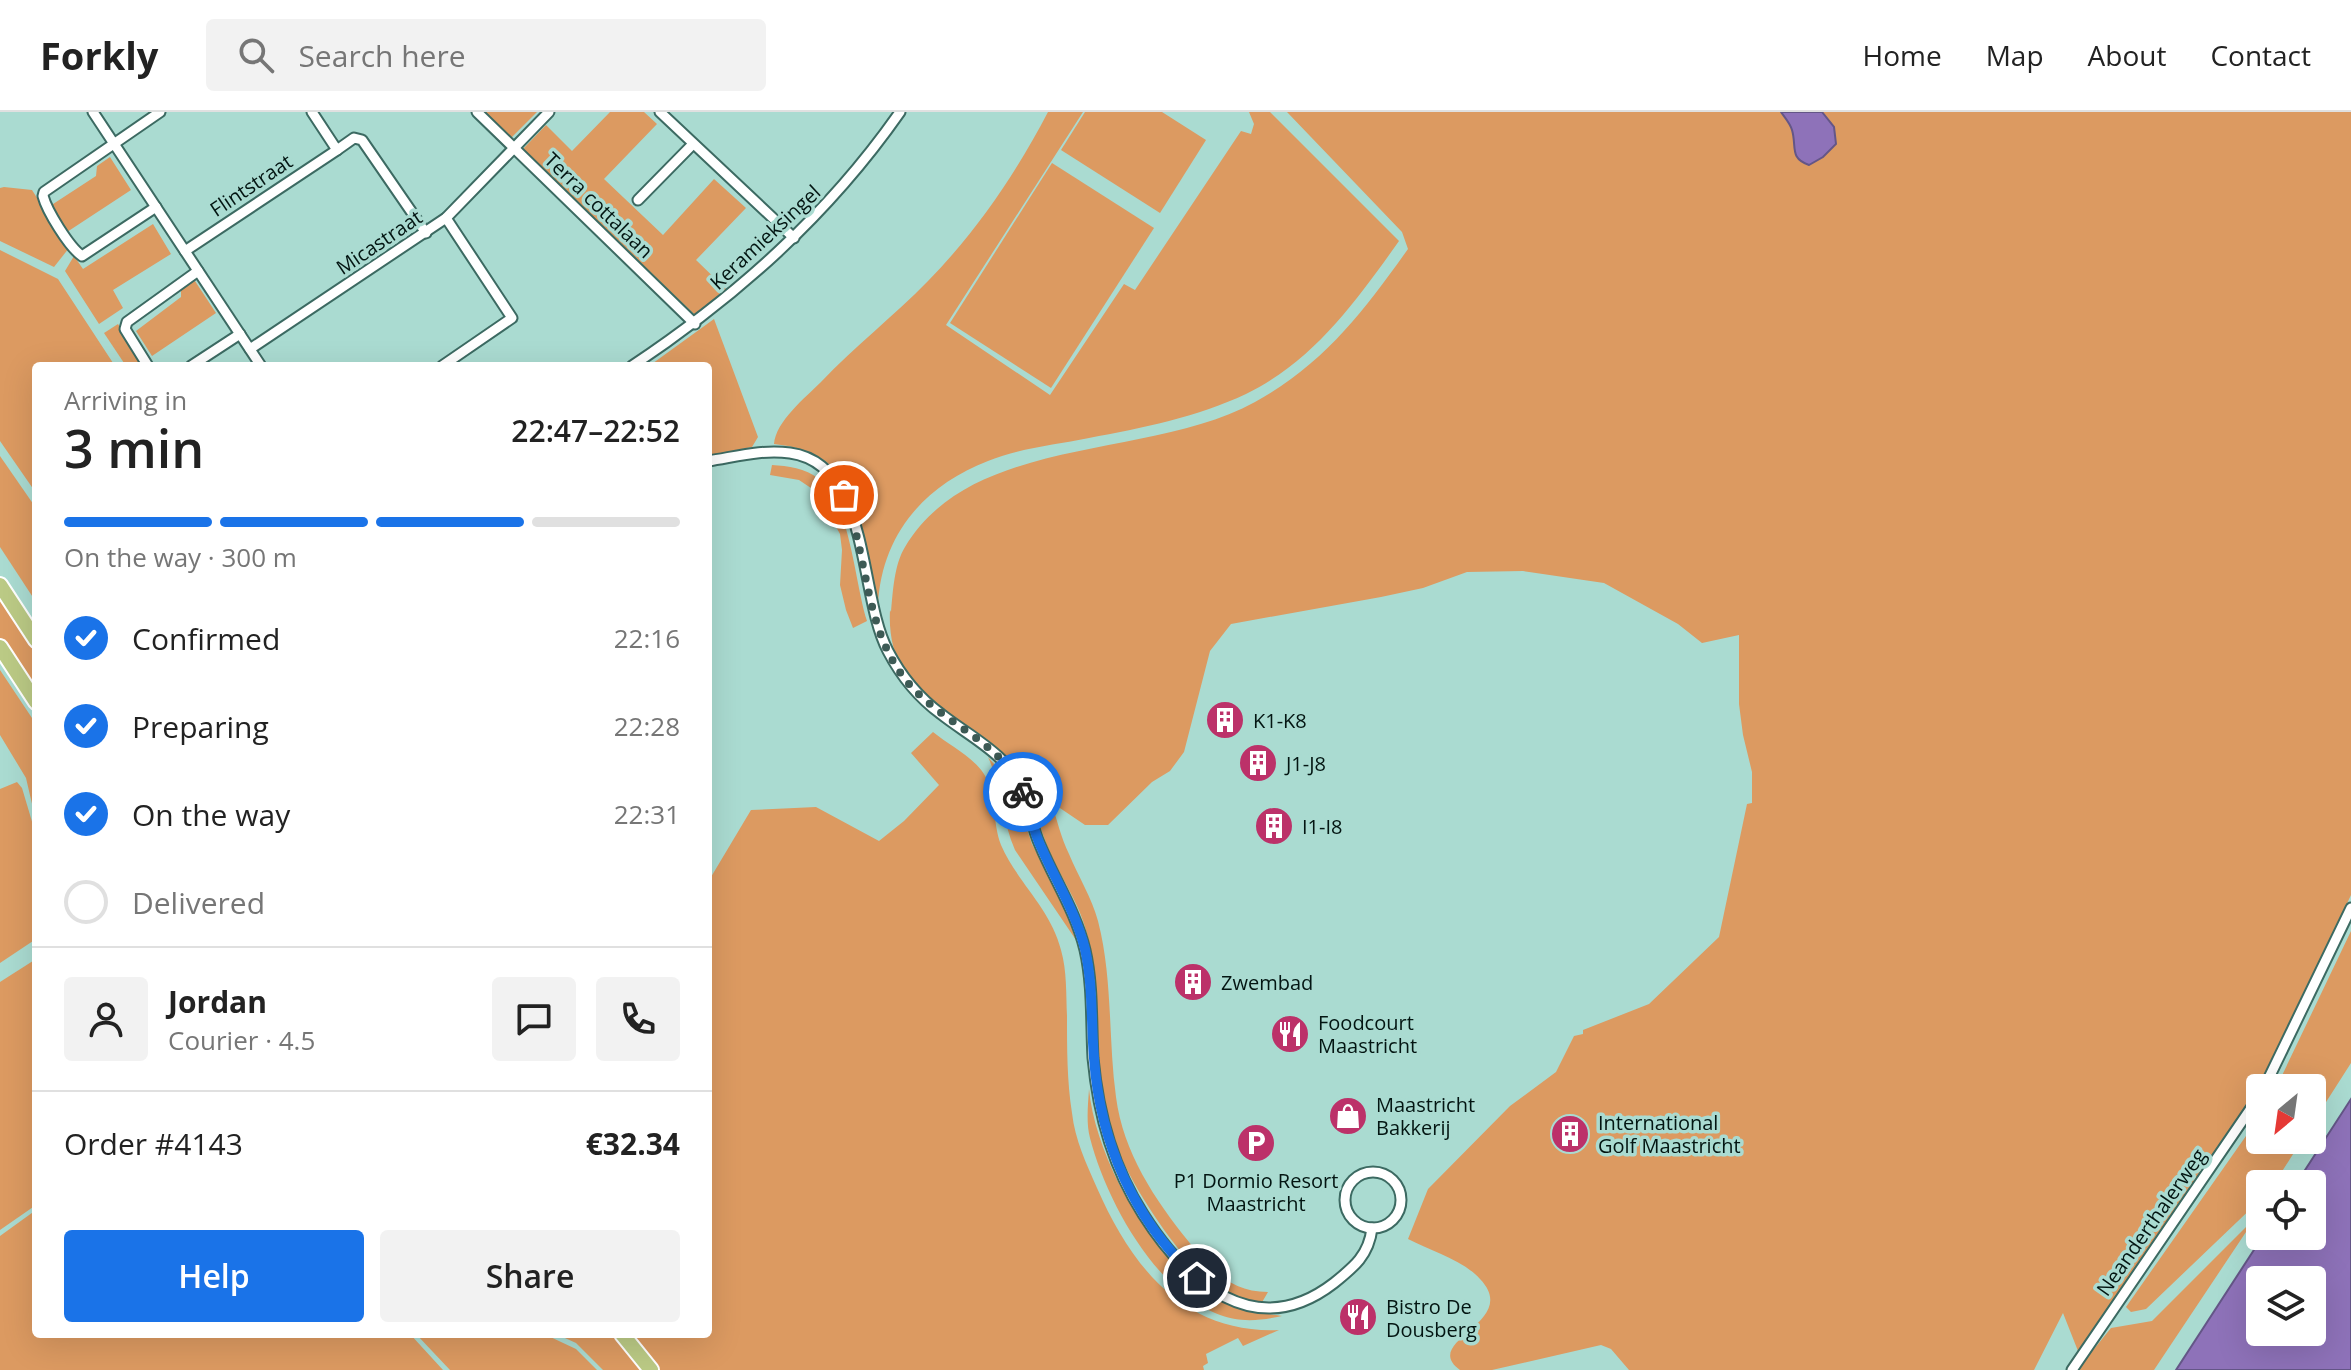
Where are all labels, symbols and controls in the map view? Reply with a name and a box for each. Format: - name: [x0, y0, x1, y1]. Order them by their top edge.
- search box: [206, 19, 766, 91]
- text: Forkly: [40, 29, 158, 81]
- icon: search: [234, 33, 278, 77]
- text: Search here: [298, 35, 466, 76]
- text: Home: [1863, 36, 1942, 74]
- text: Map: [1986, 36, 2044, 74]
- text: About: [2088, 36, 2166, 74]
- text: Contact: [2210, 36, 2311, 74]
- street label: Terra cottalaan: [539, 146, 659, 264]
- street label: Flintstraat: [204, 148, 298, 222]
- street label: Keramieksingel: [704, 179, 826, 295]
- street label: Micastraat: [331, 203, 427, 281]
- text: Arriving in: [64, 382, 187, 418]
- text: 22:47–22:52: [511, 410, 680, 451]
- text: 3 min: [64, 412, 204, 483]
- pin: [810, 461, 878, 529]
- icon: bag: [822, 473, 866, 517]
- text: On the way · 300 m: [64, 539, 297, 575]
- icon: check: [64, 616, 108, 660]
- text: Confirmed: [132, 618, 280, 659]
- text: 22:16: [614, 620, 680, 656]
- building icon: K1-K8: [1204, 699, 1246, 741]
- icon: check: [64, 704, 108, 748]
- text: Preparing: [132, 706, 269, 747]
- place label: K1-K8: [1253, 707, 1307, 734]
- text: 22:28: [614, 708, 680, 744]
- building icon: J1-J8: [1237, 742, 1279, 784]
- place label: J1-J8: [1284, 750, 1326, 777]
- courier: [983, 752, 1063, 832]
- icon: bike: [1001, 770, 1045, 814]
- icon: check: [64, 792, 108, 836]
- text: On the way: [132, 794, 290, 835]
- text: 22:31: [614, 796, 680, 832]
- building icon: I1-I8: [1253, 805, 1295, 847]
- place label: I1-I8: [1302, 813, 1342, 840]
- text: Delivered: [132, 882, 265, 923]
- building icon: Zwembad: [1172, 961, 1214, 1003]
- place label: Zwembad: [1221, 969, 1313, 996]
- button: person: [64, 977, 148, 1061]
- button: chat: [492, 977, 576, 1061]
- button: phone: [596, 977, 680, 1061]
- text: Jordan: [168, 981, 267, 1022]
- place label: Foodcourt Maastricht: [1318, 1009, 1417, 1059]
- restaurant icon: Foodcourt Maastricht: [1269, 1013, 1311, 1055]
- text: Courier · 4.5: [168, 1022, 315, 1058]
- north arrow: [2246, 1074, 2326, 1154]
- map controls: [2246, 1074, 2326, 1346]
- place label: Maastricht Bakkerij: [1376, 1091, 1475, 1141]
- shop icon: Maastricht Bakkerij: [1327, 1095, 1369, 1137]
- place label: International Golf Maastricht: [1598, 1109, 1741, 1159]
- building icon: International Golf Maastricht: [1549, 1113, 1591, 1155]
- parking icon: P1 Dormio Resort Maastricht: [1235, 1122, 1277, 1164]
- text: Order #4143: [64, 1123, 243, 1164]
- text: €32.34: [586, 1123, 680, 1164]
- street label: Neanderthalerweg: [2090, 1143, 2212, 1301]
- place label: P1 Dormio Resort Maastricht: [1174, 1167, 1338, 1217]
- button: locate: [2246, 1170, 2326, 1250]
- button: Help: [64, 1230, 364, 1322]
- button: Share: [380, 1230, 680, 1322]
- pin: [1163, 1244, 1231, 1312]
- icon: home: [1175, 1256, 1219, 1300]
- button: layers: [2246, 1266, 2326, 1346]
- place label: Bistro De Dousberg: [1386, 1293, 1477, 1343]
- restaurant icon: Bistro De Dousberg: [1337, 1296, 1379, 1338]

